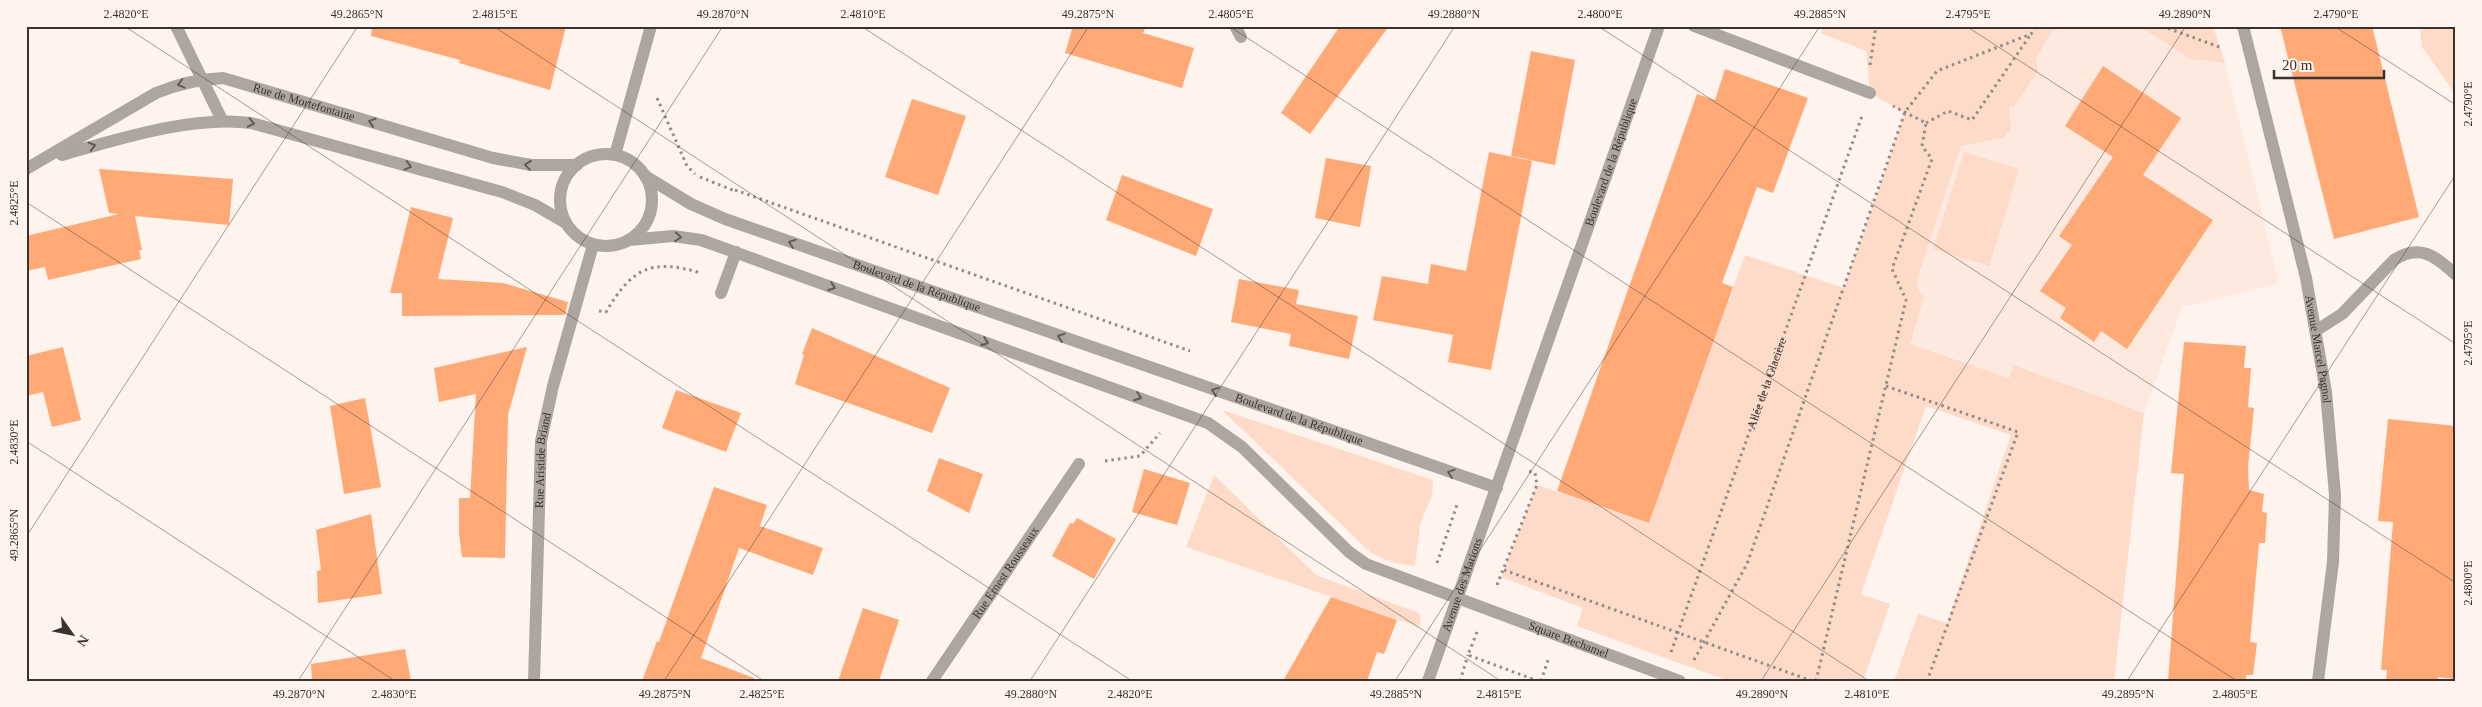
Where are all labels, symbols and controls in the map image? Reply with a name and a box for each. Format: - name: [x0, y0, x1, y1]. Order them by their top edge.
- text: 2.4820°E: [103, 7, 149, 21]
- text: 49.2865°N: [331, 7, 384, 21]
- text: 2.4815°E: [472, 7, 518, 21]
- text: 49.2870°N: [697, 7, 750, 21]
- text: 2.4810°E: [840, 7, 886, 21]
- text: 49.2875°N: [1062, 7, 1115, 21]
- text: 2.4805°E: [1208, 7, 1254, 21]
- text: 49.2880°N: [1428, 7, 1481, 21]
- text: 2.4800°E: [1577, 7, 1623, 21]
- text: 49.2885°N: [1794, 7, 1847, 21]
- text: 2.4795°E: [1945, 7, 1991, 21]
- text: 49.2890°N: [2159, 7, 2212, 21]
- text: 2.4790°E: [2313, 7, 2359, 21]
- scale bar: [2274, 48, 2384, 80]
- text: 20 m: [2282, 57, 2313, 73]
- one-way arrow: [177, 78, 186, 89]
- street label: Rue de Mortefontaine: [251, 80, 356, 124]
- text: 2.4790°E: [2461, 81, 2475, 127]
- street label: Boulevard de la République: [1582, 97, 1640, 228]
- one-way arrow: [247, 117, 256, 128]
- one-way arrow: [368, 117, 376, 127]
- one-way arrow: [87, 142, 95, 152]
- one-way arrow: [404, 160, 412, 170]
- one-way arrow: [524, 160, 532, 171]
- text: 2.4825°E: [7, 180, 21, 226]
- one-way arrow: [674, 231, 682, 242]
- one-way arrow: [789, 239, 797, 249]
- street label: Boulevard de la République: [851, 257, 982, 315]
- one-way arrow: [827, 281, 836, 291]
- street label: Avenue Marcel Pagnol: [2302, 294, 2334, 405]
- text: 2.4795°E: [2461, 320, 2475, 366]
- one-way arrow: [1057, 333, 1066, 343]
- one-way arrow: [980, 336, 988, 346]
- street label: Allée de la Glacière: [1744, 336, 1789, 431]
- one-way arrow: [1211, 387, 1219, 397]
- street label: Boulevard de la République: [1233, 390, 1365, 448]
- one-way arrow: [1133, 391, 1141, 401]
- street label: Rue Aristide Briand: [532, 411, 554, 508]
- text: 2.4830°E: [7, 419, 21, 465]
- one-way arrow: [1447, 469, 1455, 479]
- text: 49.2865°N: [7, 508, 21, 561]
- street label: Rue Ernest Rousseaux: [969, 524, 1042, 621]
- street label: Avenue des Marions: [1439, 536, 1485, 634]
- text: 2.4800°E: [2461, 560, 2475, 606]
- north arrow: [48, 610, 98, 660]
- street label: Square Bechamel: [1527, 618, 1611, 661]
- text: N: [73, 632, 92, 649]
- text: 49.2870°N: [273, 687, 326, 701]
- text: 2.4830°E: [371, 687, 417, 701]
- text: 49.2875°N: [639, 687, 692, 701]
- text: 2.4825°E: [739, 687, 785, 701]
- text: 49.2880°N: [1005, 687, 1058, 701]
- text: 2.4820°E: [1107, 687, 1153, 701]
- text: 49.2885°N: [1370, 687, 1423, 701]
- text: 2.4815°E: [1476, 687, 1522, 701]
- text: 49.2890°N: [1736, 687, 1789, 701]
- text: 2.4810°E: [1844, 687, 1890, 701]
- text: 49.2895°N: [2102, 687, 2155, 701]
- text: 2.4805°E: [2212, 687, 2258, 701]

